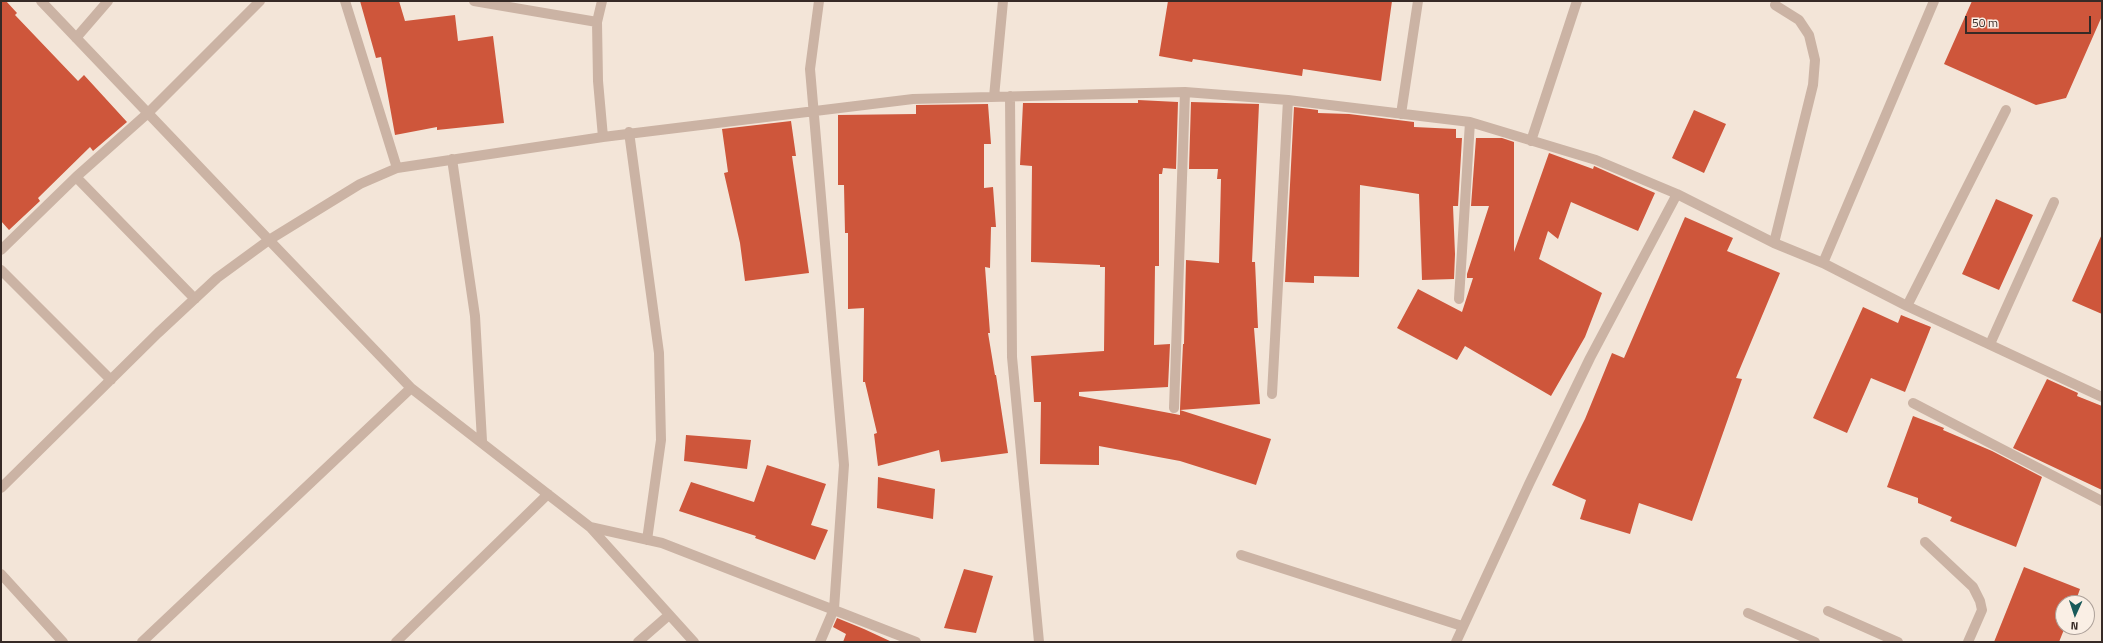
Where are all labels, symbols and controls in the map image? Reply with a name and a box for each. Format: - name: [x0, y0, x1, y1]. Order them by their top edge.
- scale bar: [1967, 8, 2093, 34]
- text: 50 m: [1972, 13, 1998, 32]
- north arrow: [2055, 595, 2095, 635]
- text: N: [2070, 618, 2079, 634]

